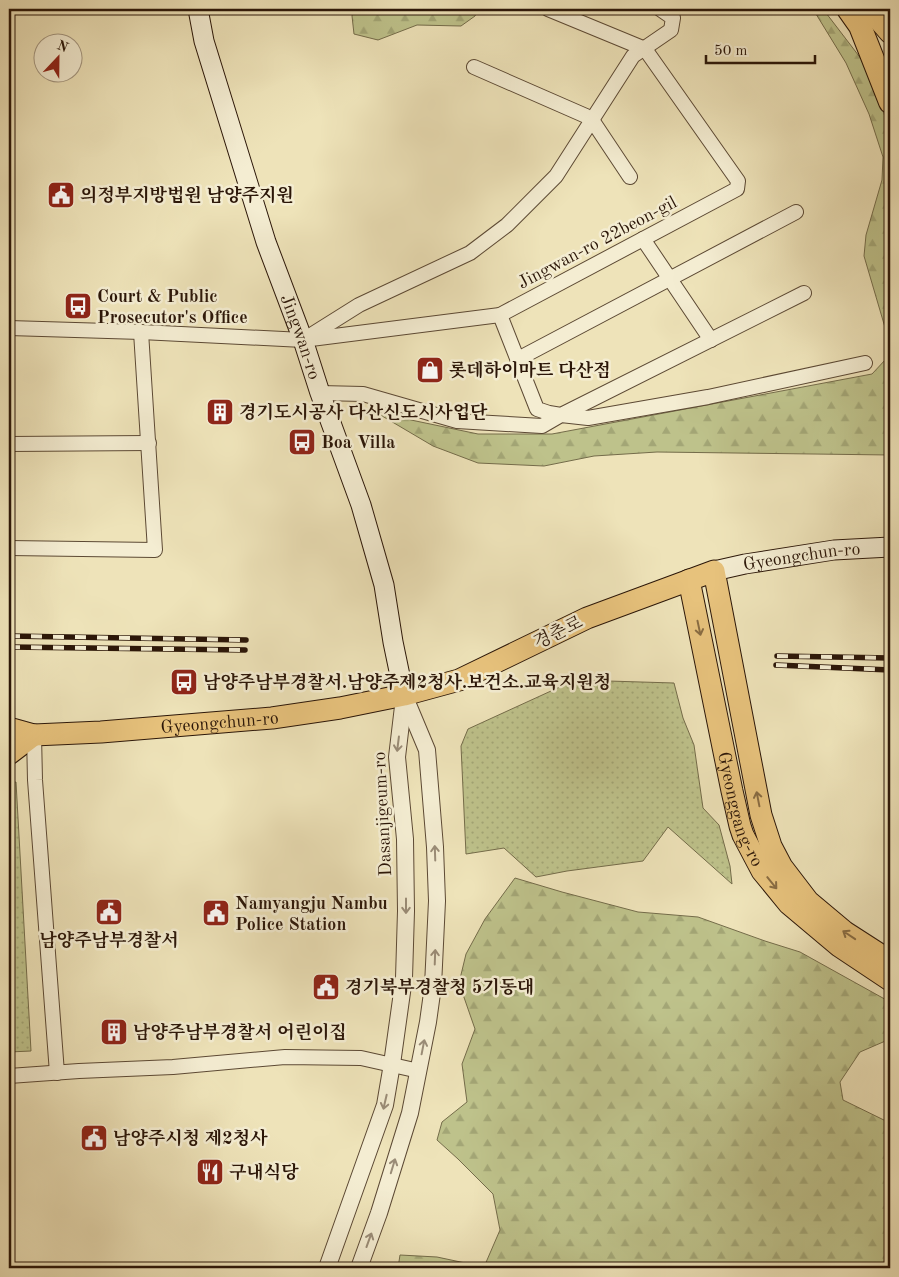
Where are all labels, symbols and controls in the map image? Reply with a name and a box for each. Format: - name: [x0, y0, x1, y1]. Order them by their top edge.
- north arrow: [32, 32, 82, 82]
- scale bar: [706, 32, 815, 64]
- text: N: [55, 38, 70, 55]
- text: 50 m: [714, 44, 748, 59]
- public building icon: 의정부지방법원 남양주지원: [46, 180, 76, 210]
- place label: 의정부지방법원 남양주지원: [80, 185, 294, 205]
- street label: Jingwan-ro 22beon-gil: [515, 193, 680, 292]
- place label: Court & Public Prosecutor's Office: [97, 288, 248, 327]
- bus stop icon: Court & Public Prosecutor's Office: [63, 291, 93, 321]
- street label: Jingwan-ro: [277, 292, 323, 382]
- shop icon: 롯데하이마트 다산점: [415, 355, 445, 385]
- place label: 롯데하이마트 다산점: [449, 360, 611, 380]
- building icon: 경기도시공사 다산신도시사업단: [205, 397, 235, 427]
- place label: 경기도시공사 다산신도시사업단: [239, 402, 488, 422]
- bus stop icon: Boa Villa: [287, 427, 317, 457]
- place label: Boa Villa: [321, 434, 395, 452]
- street label: Gyeongchun-ro: [742, 541, 861, 574]
- street label: 경춘로: [530, 612, 586, 652]
- one-way arrow: [695, 619, 704, 635]
- bus stop icon: 남양주남부경찰서.남양주제2청사.보건소.교육지원청: [169, 667, 199, 697]
- place label: 남양주남부경찰서.남양주제2청사.보건소.교육지원청: [203, 672, 611, 692]
- street label: Gyeongchun-ro: [160, 709, 280, 737]
- one-way arrow: [393, 736, 403, 752]
- street label: Gyeonggang-ro: [714, 750, 766, 870]
- street label: Dasanjigeum-ro: [371, 751, 395, 877]
- one-way arrow: [753, 792, 763, 808]
- one-way arrow: [431, 845, 440, 861]
- one-way arrow: [767, 877, 778, 890]
- place label: Namyangju Nambu Police Station: [235, 895, 388, 934]
- public building icon: 남양주남부경찰서: [94, 897, 124, 927]
- public building icon: Namyangju Nambu Police Station: [201, 898, 231, 928]
- one-way arrow: [401, 898, 411, 914]
- place label: 남양주남부경찰서: [39, 930, 179, 950]
- one-way arrow: [843, 930, 857, 940]
- one-way arrow: [430, 949, 439, 965]
- public building icon: 경기북부경찰청 5기동대: [311, 972, 341, 1002]
- place label: 경기북부경찰청 5기동대: [345, 977, 534, 997]
- building icon: 남양주남부경찰서 어린이집: [99, 1017, 129, 1047]
- place label: 남양주남부경찰서 어린이집: [133, 1022, 347, 1042]
- one-way arrow: [419, 1039, 429, 1055]
- one-way arrow: [380, 1093, 389, 1109]
- public building icon: 남양주시청 제2청사: [79, 1123, 109, 1153]
- place label: 남양주시청 제2청사: [113, 1128, 268, 1148]
- restaurant icon: 구내식당: [195, 1157, 225, 1187]
- one-way arrow: [389, 1158, 399, 1174]
- place label: 구내식당: [229, 1162, 299, 1182]
- one-way arrow: [365, 1233, 374, 1249]

